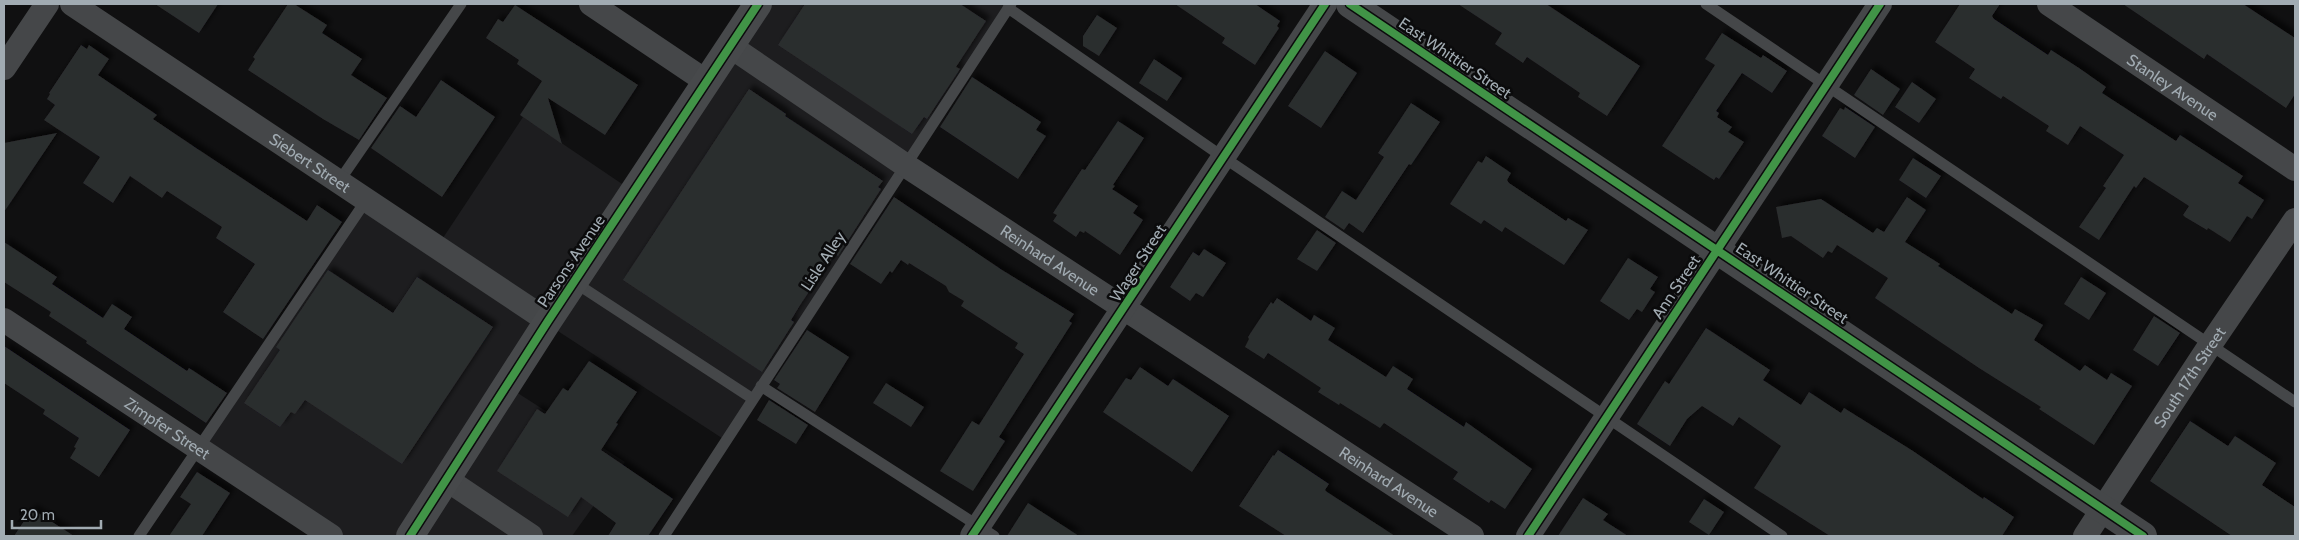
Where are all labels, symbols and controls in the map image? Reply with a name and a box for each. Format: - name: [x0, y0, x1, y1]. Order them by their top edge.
- street label: East Whittier Street: [1395, 13, 1515, 103]
- street label: Stanley Avenue: [2124, 50, 2222, 124]
- street label: Siebert Street: [266, 129, 355, 197]
- street label: Parsons Avenue: [533, 211, 609, 311]
- street label: Wager Street: [1106, 220, 1170, 305]
- street label: Reinhard Avenue: [997, 221, 1103, 299]
- street label: Lisle Alley: [797, 228, 849, 294]
- street label: East Whittier Street: [1732, 238, 1852, 328]
- street label: Ann Street: [1648, 251, 1704, 322]
- street label: South 17th Street: [2149, 323, 2229, 431]
- street label: Zimpfer Street: [121, 393, 214, 463]
- street label: Reinhard Avenue: [1336, 442, 1442, 521]
- scale bar: [12, 498, 101, 530]
- text: 20 m: [20, 506, 55, 524]

